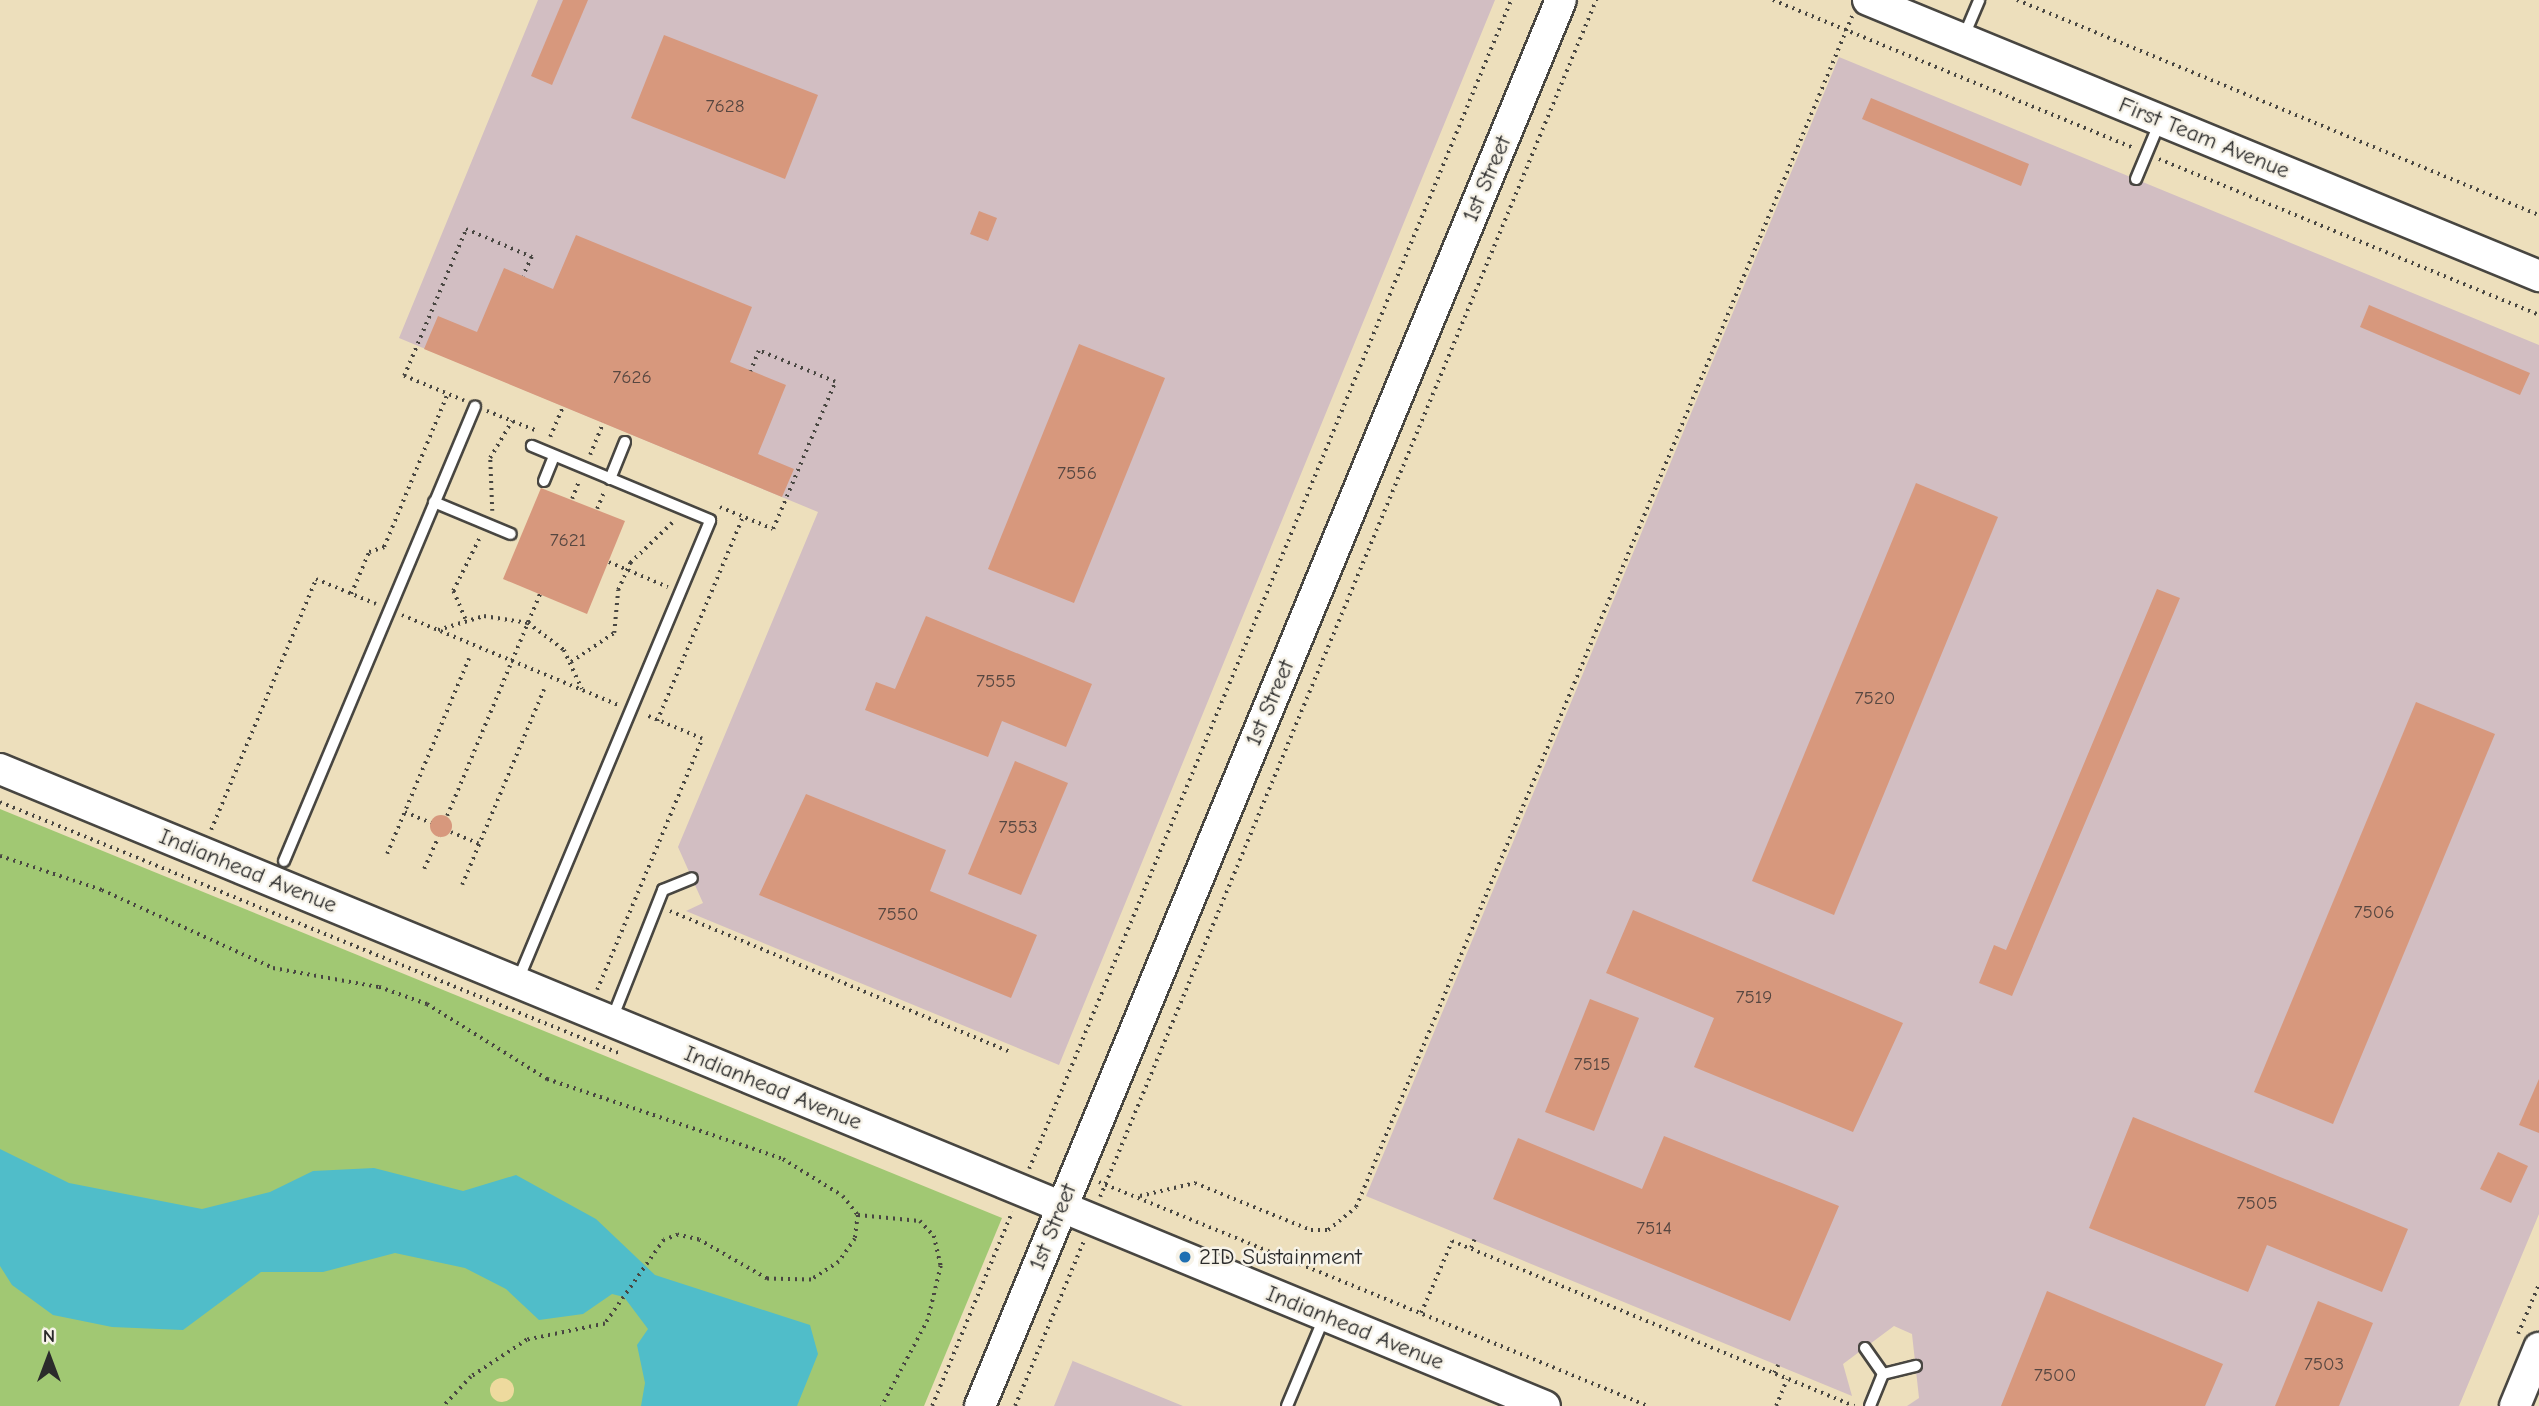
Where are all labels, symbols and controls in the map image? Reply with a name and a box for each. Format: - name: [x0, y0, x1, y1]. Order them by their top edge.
- street label: First Team Avenue: [2115, 91, 2293, 185]
- house number: 7628: [706, 96, 744, 118]
- street label: 1st Street: [1457, 132, 1517, 226]
- house number: 7626: [612, 367, 652, 389]
- house number: 7556: [1057, 463, 1097, 485]
- house number: 7621: [550, 530, 586, 552]
- street label: 1st Street: [1240, 656, 1300, 750]
- house number: 7555: [976, 671, 1016, 693]
- house number: 7520: [1855, 688, 1895, 710]
- house number: 7553: [998, 817, 1038, 839]
- street label: Indianhead Avenue: [155, 823, 341, 919]
- house number: 7506: [2353, 902, 2395, 924]
- house number: 7550: [877, 904, 919, 926]
- house number: 7519: [1736, 987, 1772, 1009]
- street label: Indianhead Avenue: [680, 1040, 866, 1136]
- house number: 7515: [1573, 1054, 1611, 1076]
- street label: 1st Street: [1023, 1180, 1083, 1274]
- house number: 7505: [2236, 1193, 2278, 1215]
- house number: 7514: [1636, 1218, 1672, 1240]
- place label: 2ID Sustainment: [1199, 1243, 1362, 1271]
- marker: 2ID Sustainment: [1177, 1249, 1193, 1265]
- street label: Indianhead Avenue: [1262, 1280, 1448, 1376]
- north arrow: [14, 1322, 84, 1392]
- text: N: [43, 1325, 55, 1347]
- house number: 7503: [2304, 1354, 2344, 1376]
- house number: 7500: [2034, 1365, 2076, 1387]

